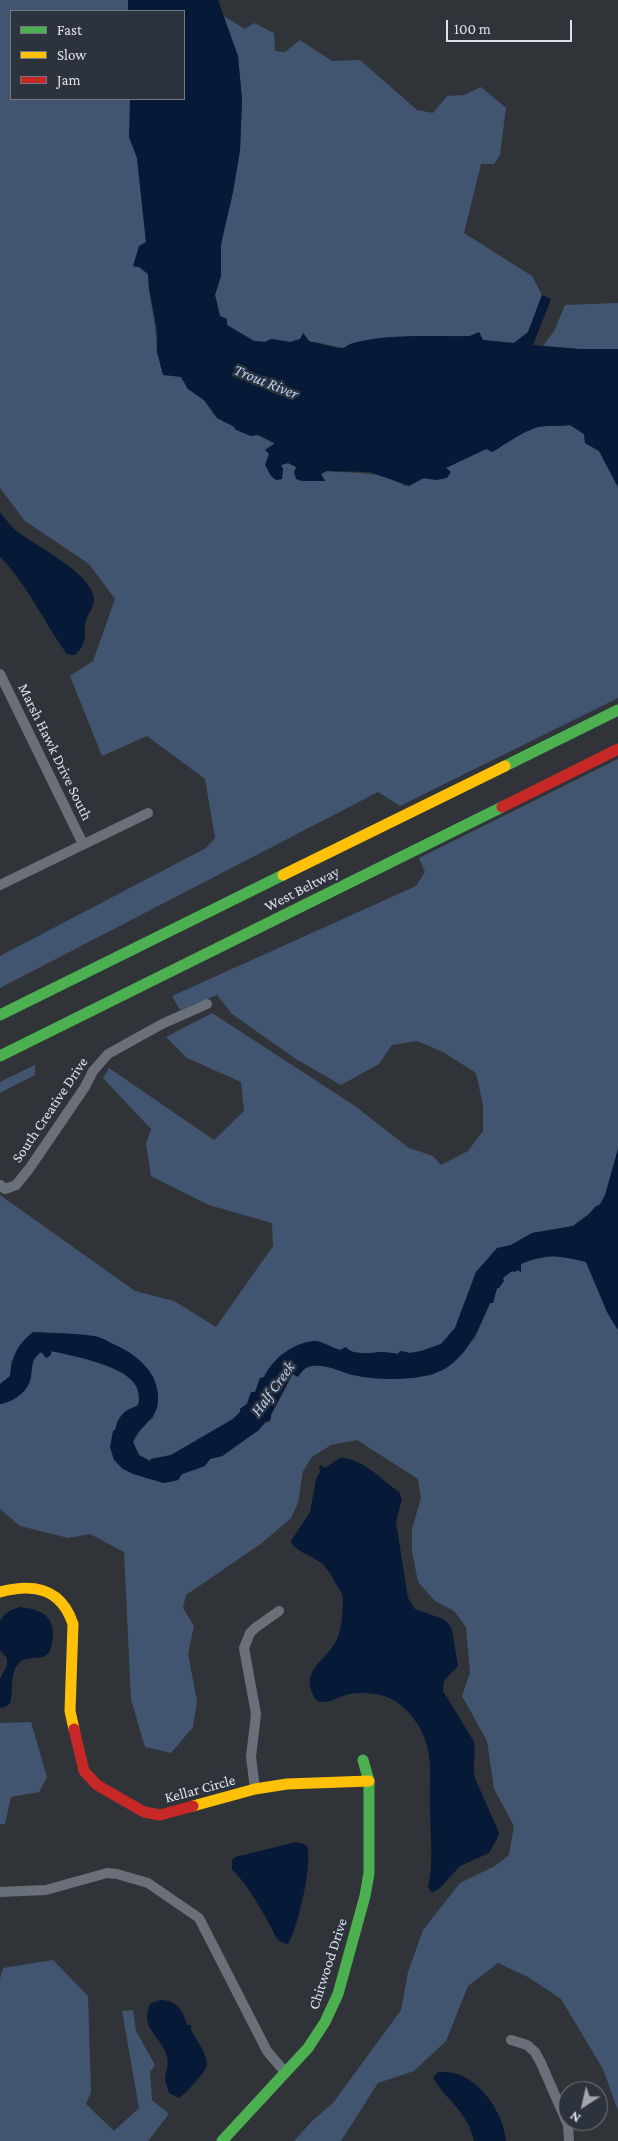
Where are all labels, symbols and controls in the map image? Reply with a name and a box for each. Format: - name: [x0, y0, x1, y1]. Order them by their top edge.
- legend: [10, 10, 185, 100]
- scale bar: [448, 10, 574, 42]
- text: 100 m: [454, 21, 491, 37]
- text: Fast: [57, 22, 82, 38]
- text: Slow: [57, 47, 86, 63]
- text: Jam: [57, 72, 80, 88]
- water label: Trout River: [231, 360, 301, 404]
- street label: Marsh Hawk Drive South: [14, 681, 96, 823]
- street label: West Beltway: [262, 862, 342, 916]
- street label: South Creative Drive: [8, 1054, 92, 1166]
- water label: Half Creek: [247, 1358, 299, 1420]
- street label: Kellar Circle: [163, 1771, 237, 1807]
- street label: Chitwood Drive: [305, 1916, 351, 2012]
- north arrow: [558, 2081, 608, 2131]
- text: N: [566, 2108, 583, 2127]

